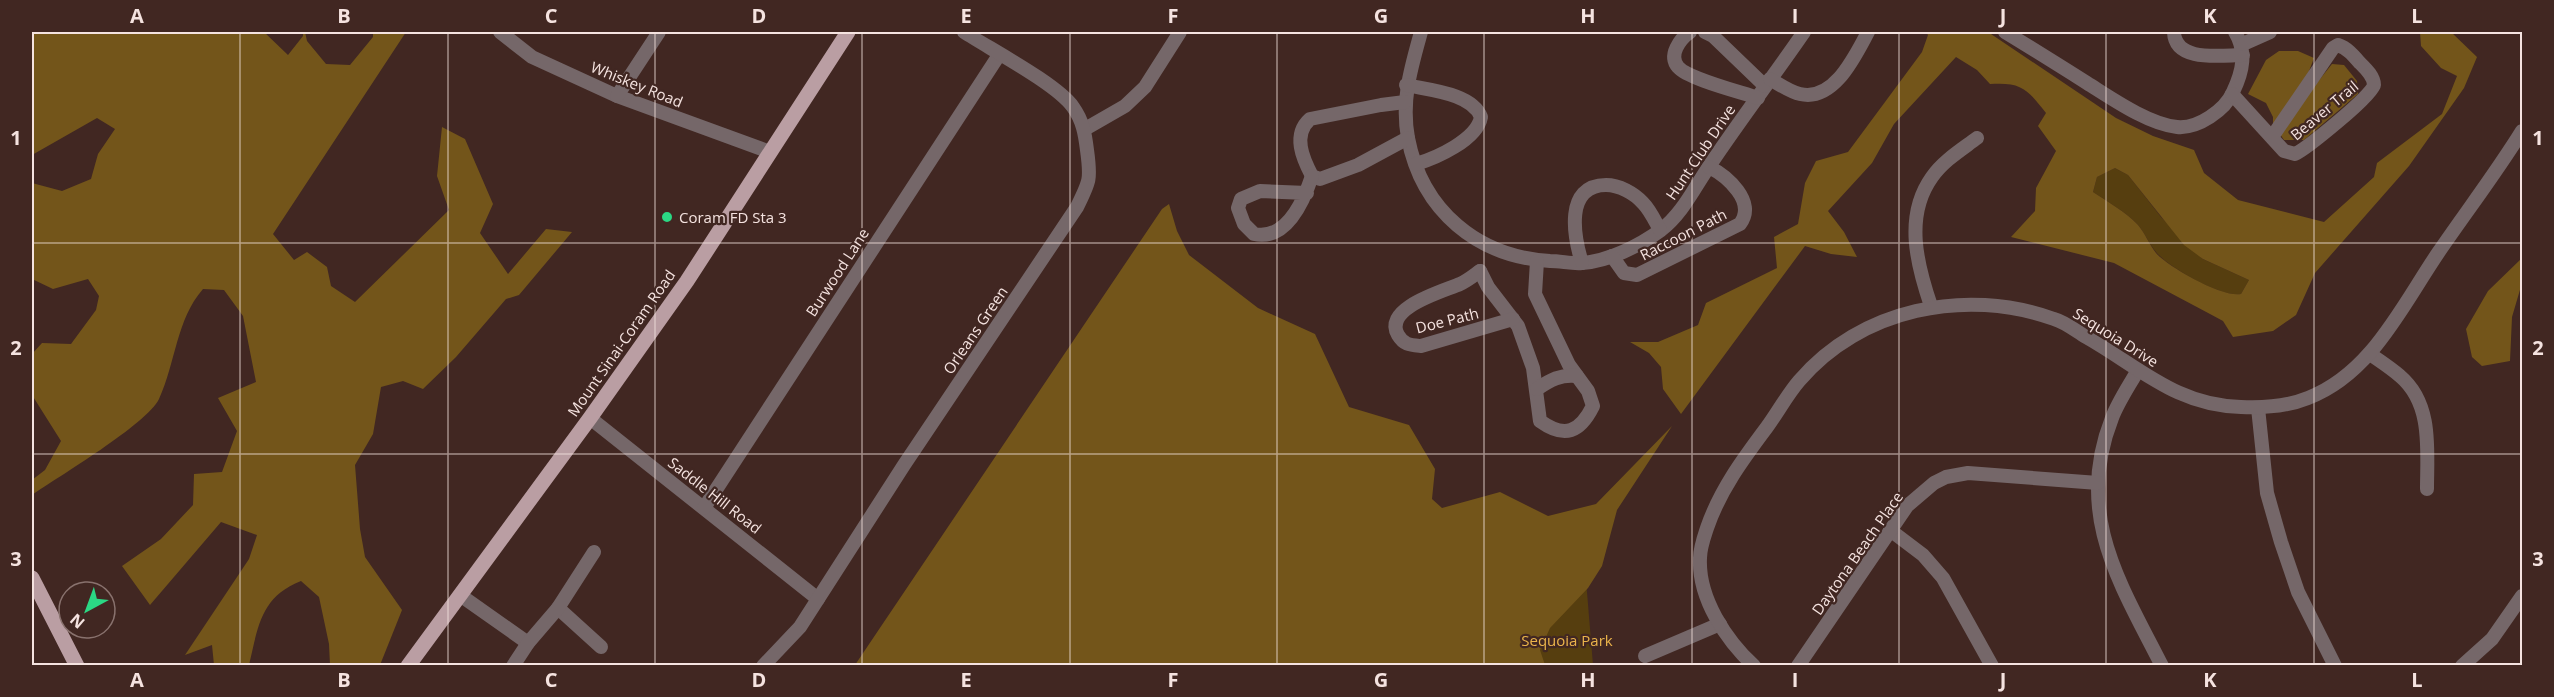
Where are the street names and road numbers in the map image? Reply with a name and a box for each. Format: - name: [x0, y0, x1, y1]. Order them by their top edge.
- street label: Whiskey Road: [588, 56, 686, 112]
- street label: Beaver Trail: [2286, 76, 2362, 144]
- street label: Hunt Club Drive: [1661, 100, 1739, 204]
- street label: Raccoon Path: [1636, 204, 1730, 264]
- street label: Burwood Lane: [801, 224, 873, 320]
- street label: Mount Sinai-Coram Road: [563, 266, 679, 420]
- street label: Orleans Green: [938, 282, 1012, 378]
- street label: Doe Path: [1413, 303, 1481, 337]
- street label: Sequoia Drive: [2070, 303, 2162, 371]
- street label: Saddle Hill Road: [664, 452, 766, 538]
- street label: Daytona Beach Place: [1807, 487, 1907, 619]

